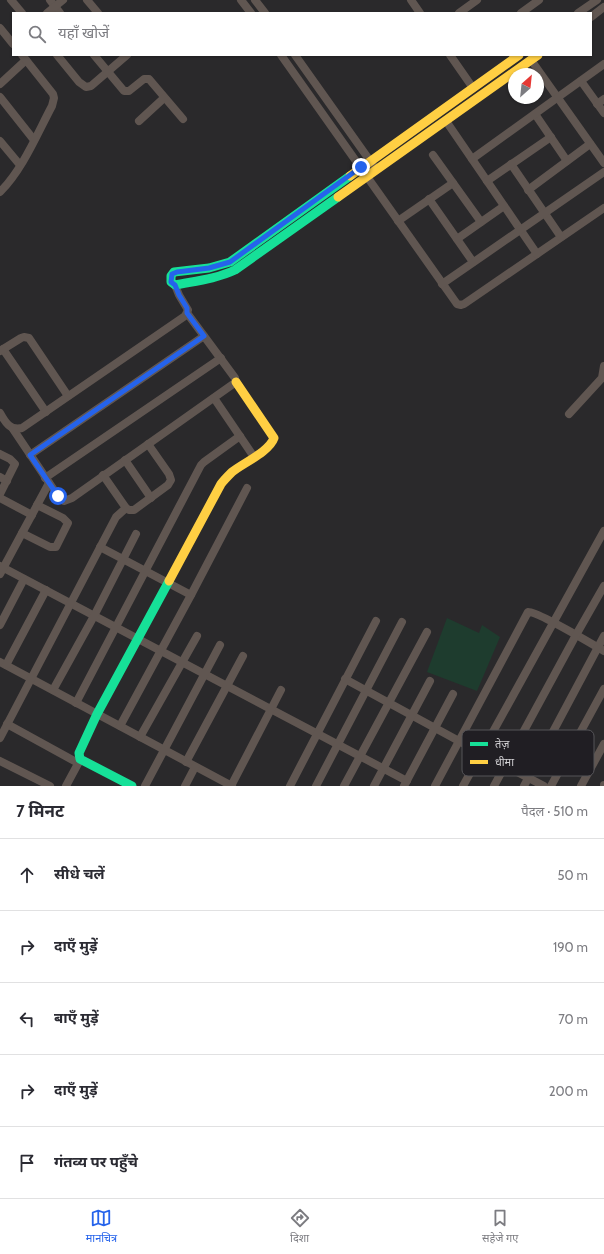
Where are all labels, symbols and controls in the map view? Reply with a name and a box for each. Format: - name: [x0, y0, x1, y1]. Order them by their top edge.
- search box: [12, 12, 592, 56]
- icon: search: [26, 23, 48, 45]
- text: यहाँ खोजें: [58, 24, 109, 42]
- north arrow: [508, 68, 544, 104]
- route end: [352, 158, 370, 176]
- route start: [49, 487, 67, 505]
- legend: [462, 730, 594, 776]
- text: तेज़: [495, 737, 510, 751]
- text: धीमा: [495, 755, 514, 769]
- text: 7 मिनट: [16, 801, 64, 821]
- text: पैदल · 510 m: [521, 803, 588, 819]
- icon: ahead: [16, 864, 38, 886]
- text: सीधे चलें: [54, 865, 105, 883]
- text: 50 m: [558, 867, 588, 883]
- icon: right: [16, 936, 38, 958]
- text: दाएँ मुड़ें: [54, 937, 98, 955]
- text: 190 m: [553, 939, 588, 955]
- icon: left: [16, 1008, 38, 1030]
- text: बाएँ मुड़ें: [54, 1009, 99, 1027]
- text: 70 m: [558, 1011, 588, 1027]
- icon: right: [16, 1080, 38, 1102]
- text: दाएँ मुड़ें: [54, 1081, 98, 1099]
- text: 200 m: [549, 1083, 588, 1099]
- icon: arrive: [16, 1152, 38, 1174]
- text: गंतव्य पर पहुँचे: [54, 1153, 138, 1171]
- tab: मानचित्र: [86, 1207, 117, 1246]
- tab: दिशा: [289, 1207, 311, 1246]
- tab: सहेजे गए: [482, 1207, 518, 1246]

